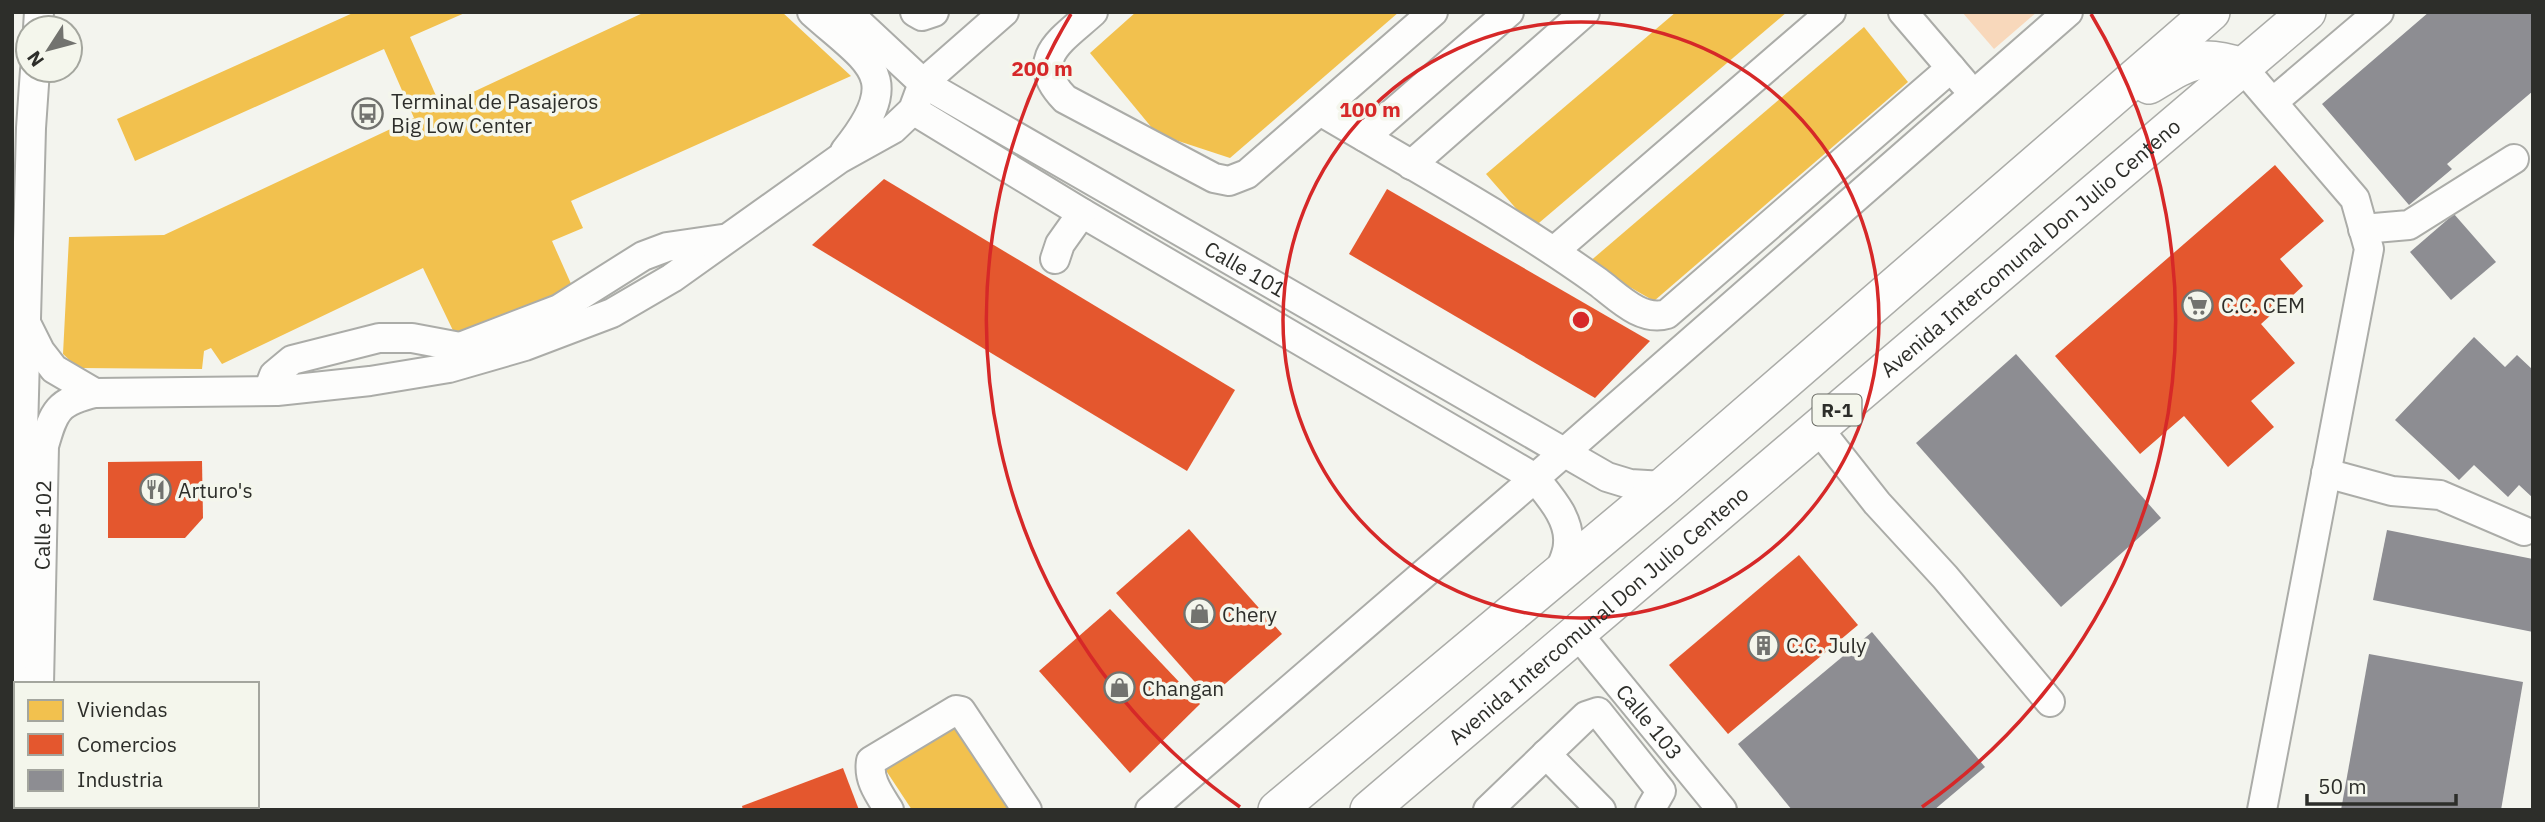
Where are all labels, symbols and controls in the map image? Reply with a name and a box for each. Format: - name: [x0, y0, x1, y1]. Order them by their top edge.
- north arrow: [14, 14, 84, 84]
- text: N: [21, 46, 49, 72]
- text: 200 m: [1011, 54, 1073, 82]
- place label: Terminal de Pasajeros Big Low Center: [391, 87, 598, 139]
- text: 100 m: [1339, 95, 1401, 123]
- bus stop icon: Terminal de Pasajeros Big Low Center: [351, 96, 385, 130]
- street label: Avenida Intercomunal Don Julio Centeno: [1874, 112, 2186, 383]
- street label: Calle 101: [1199, 234, 1291, 303]
- supermarket icon: C.C. CEM: [2181, 288, 2215, 322]
- place label: C.C. CEM: [2221, 291, 2305, 319]
- centre of rings: [1569, 308, 1593, 332]
- road number: R-1: [1812, 394, 1862, 426]
- restaurant icon: Arturo's: [138, 473, 172, 507]
- place label: Arturo's: [178, 476, 253, 504]
- street label: Avenida Intercomunal Don Julio Centeno: [1442, 479, 1754, 751]
- street label: Calle 102: [27, 480, 57, 570]
- shop icon: Chery: [1182, 597, 1216, 631]
- place label: Chery: [1222, 600, 1277, 628]
- building icon: C.C. July: [1746, 628, 1780, 662]
- place label: C.C. July: [1786, 631, 1867, 659]
- shop icon: Changan: [1102, 671, 1136, 705]
- place label: Changan: [1142, 674, 1224, 702]
- street label: Calle 103: [1610, 678, 1689, 765]
- legend: [14, 682, 259, 808]
- text: Viviendas: [77, 695, 168, 723]
- text: Comercios: [77, 730, 177, 758]
- scale bar: [2307, 762, 2456, 806]
- text: Industria: [77, 765, 163, 793]
- text: 50 m: [2318, 772, 2367, 800]

